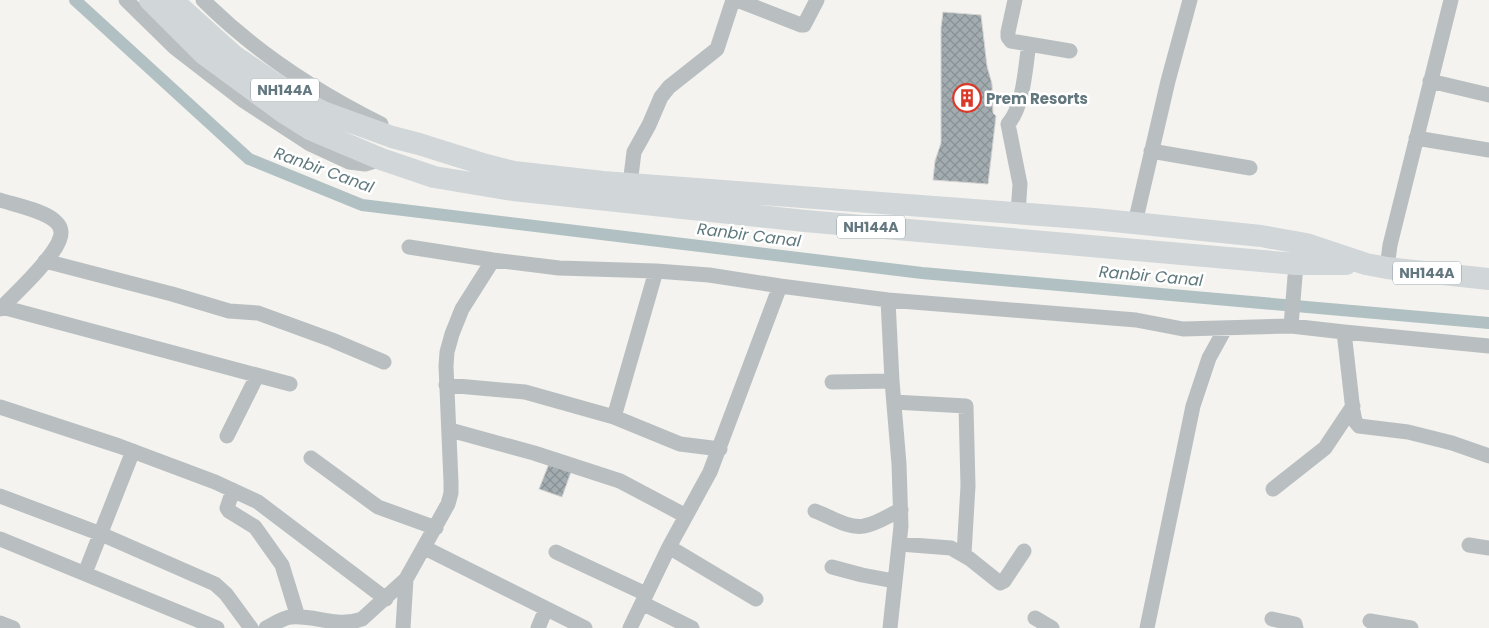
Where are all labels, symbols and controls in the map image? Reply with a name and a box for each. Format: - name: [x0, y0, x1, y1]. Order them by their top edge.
- road number: NH144A: [251, 78, 319, 102]
- building icon: Prem Resorts: [952, 83, 982, 113]
- place label: Prem Resorts: [986, 88, 1088, 109]
- water label: Ranbir Canal: [271, 141, 377, 199]
- road number: NH144A: [837, 216, 905, 238]
- water label: Ranbir Canal: [696, 217, 802, 253]
- water label: Ranbir Canal: [1098, 260, 1204, 292]
- road number: NH144A: [1393, 262, 1461, 284]

